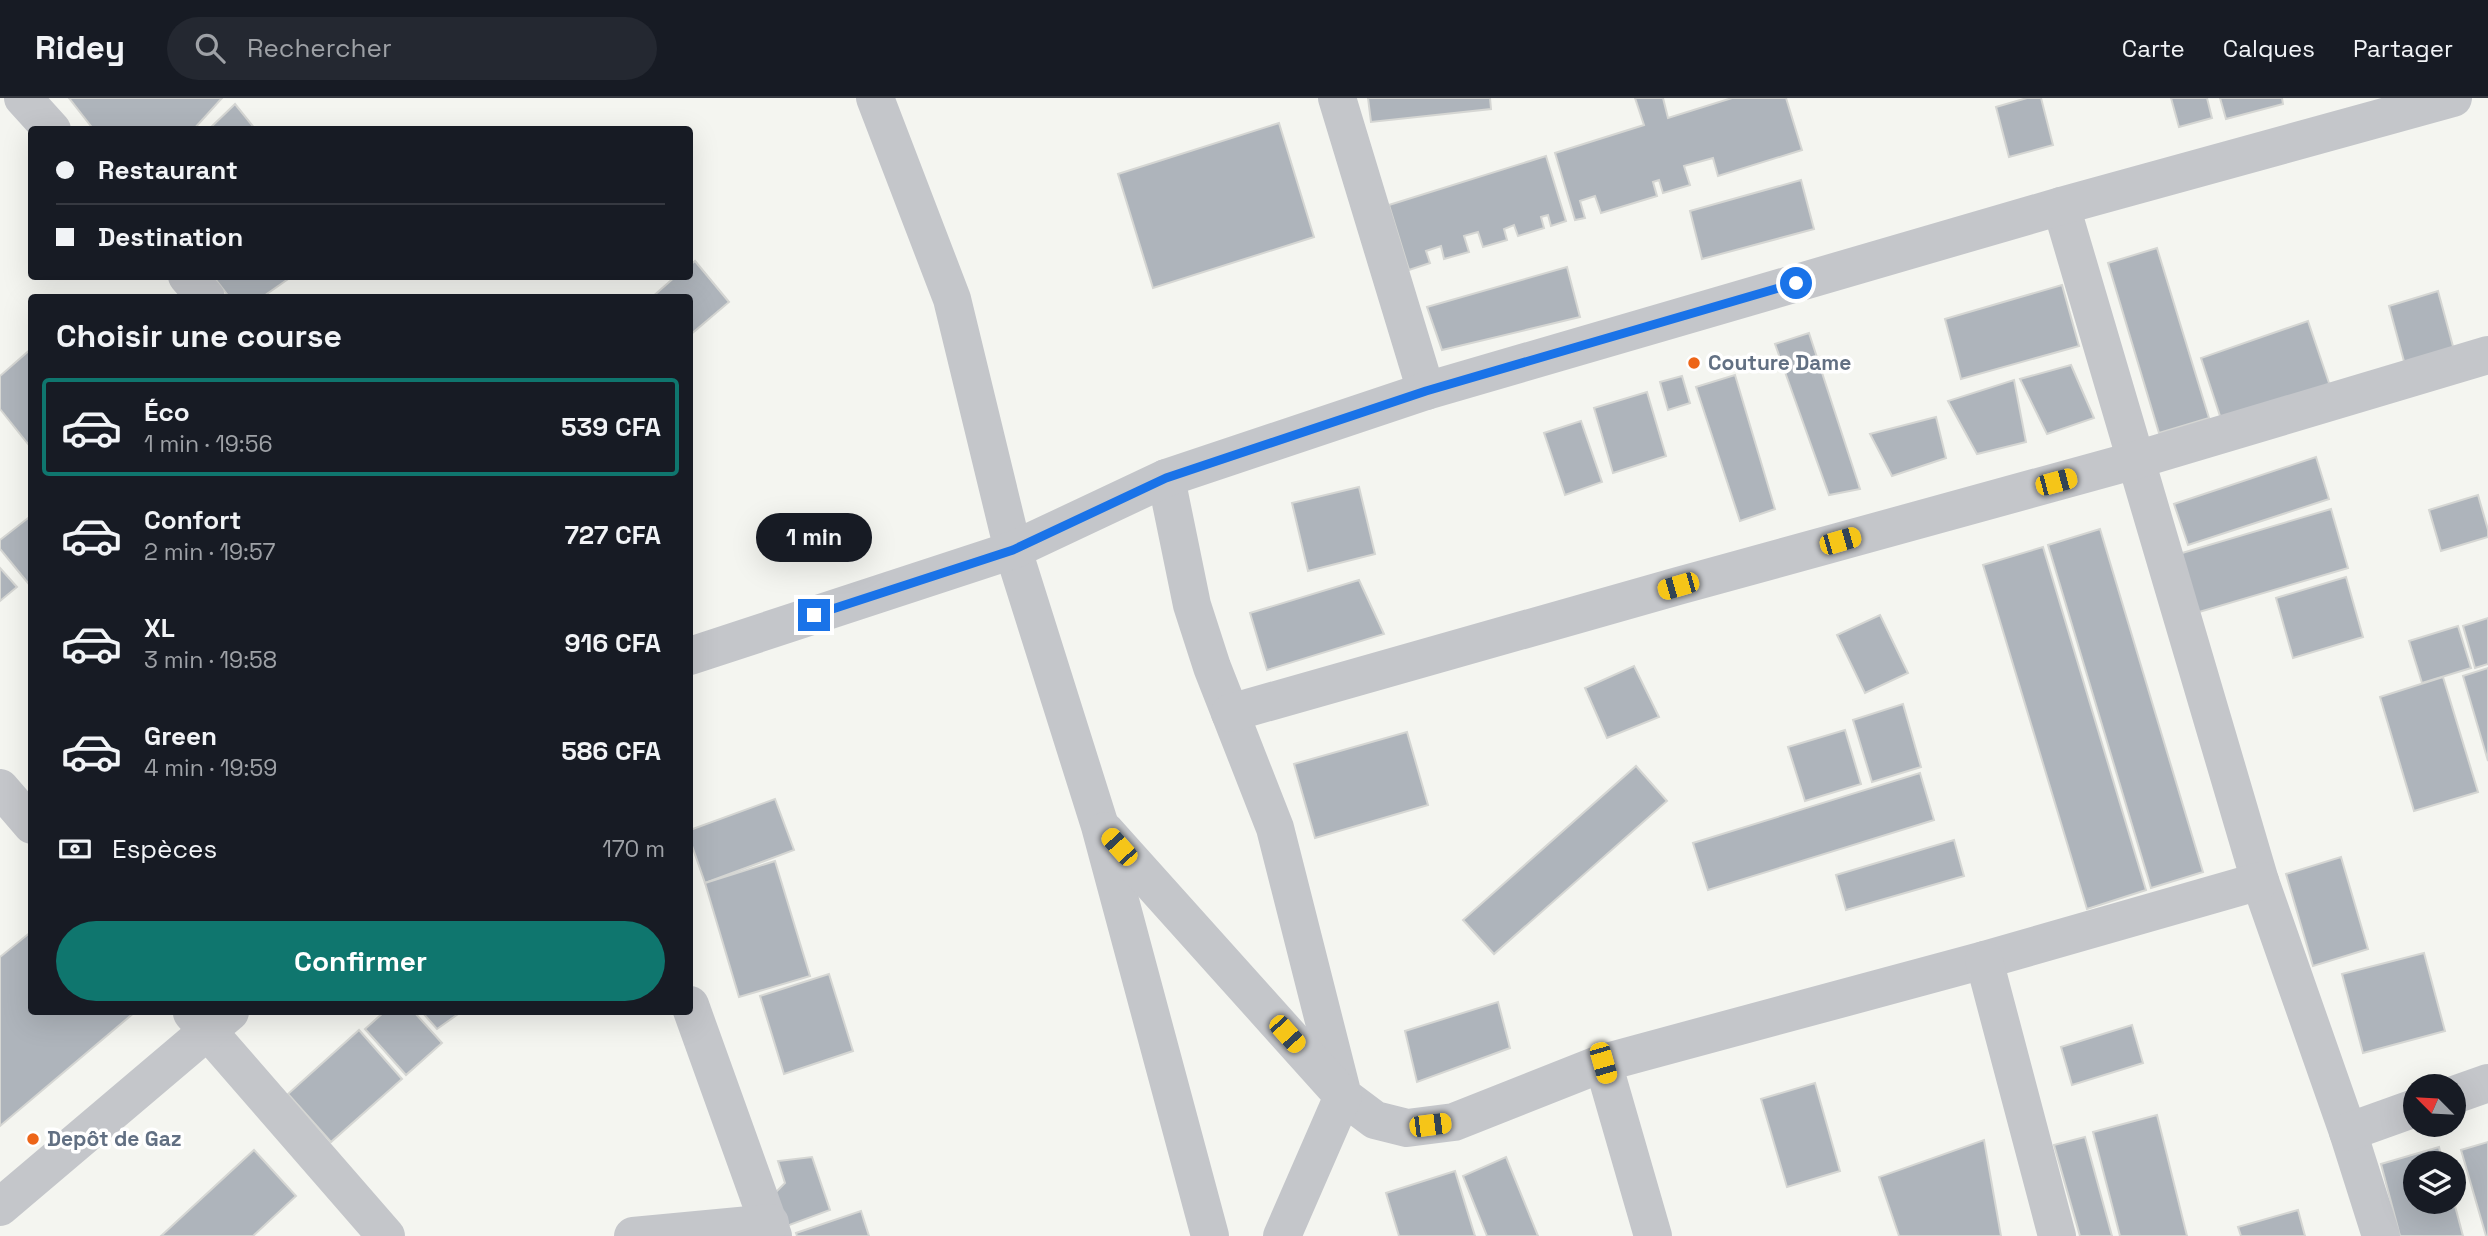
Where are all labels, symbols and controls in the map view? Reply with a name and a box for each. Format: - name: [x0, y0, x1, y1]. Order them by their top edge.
- search box: [167, 17, 657, 80]
- text: Ridey: [35, 27, 125, 69]
- icon: search: [191, 29, 229, 67]
- text: Rechercher: [247, 31, 392, 65]
- text: Carte: [2122, 33, 2185, 64]
- text: Calques: [2223, 33, 2315, 64]
- text: Partager: [2353, 33, 2453, 64]
- text: Restaurant: [98, 153, 238, 187]
- text: Destination: [98, 220, 243, 254]
- route start: [1780, 267, 1812, 299]
- text: Choisir une course: [56, 316, 342, 356]
- place label: Couture Dame: [1708, 349, 1851, 376]
- marker: Couture Dame: [1686, 355, 1702, 371]
- text: Éco: [144, 395, 190, 429]
- icon: car: [60, 396, 123, 459]
- text: 539 CFA: [561, 410, 661, 444]
- text: 1 min · 19:56: [144, 429, 273, 459]
- car: [2033, 466, 2080, 498]
- text: Confort: [144, 503, 241, 537]
- icon: car: [60, 504, 123, 567]
- callout: 1 min: [756, 514, 872, 562]
- text: 727 CFA: [565, 518, 661, 552]
- text: 1 min: [786, 522, 842, 552]
- car: [1817, 525, 1864, 557]
- text: 2 min · 19:57: [144, 537, 275, 567]
- car: [1655, 570, 1702, 602]
- route end: [798, 599, 830, 631]
- text: XL: [144, 611, 175, 645]
- icon: car: [60, 612, 123, 675]
- text: 916 CFA: [565, 626, 661, 660]
- text: 3 min · 19:58: [144, 645, 277, 675]
- text: Green: [144, 719, 217, 753]
- icon: car: [60, 720, 123, 783]
- text: 586 CFA: [561, 734, 661, 768]
- text: 4 min · 19:59: [144, 753, 277, 783]
- car: [1098, 824, 1141, 870]
- icon: cash: [56, 830, 94, 868]
- text: Espèces: [112, 832, 217, 866]
- text: 170 m: [602, 834, 665, 864]
- button: Confirmer: [56, 921, 665, 1001]
- car: [1266, 1011, 1309, 1057]
- car: [1588, 1040, 1619, 1086]
- north arrow: [2403, 1074, 2466, 1138]
- map controls: [2403, 1074, 2466, 1214]
- car: [1408, 1112, 1453, 1138]
- place label: Depôt de Gaz: [47, 1125, 182, 1152]
- marker: Depôt de Gaz: [25, 1131, 41, 1147]
- button: layers: [2403, 1151, 2466, 1214]

